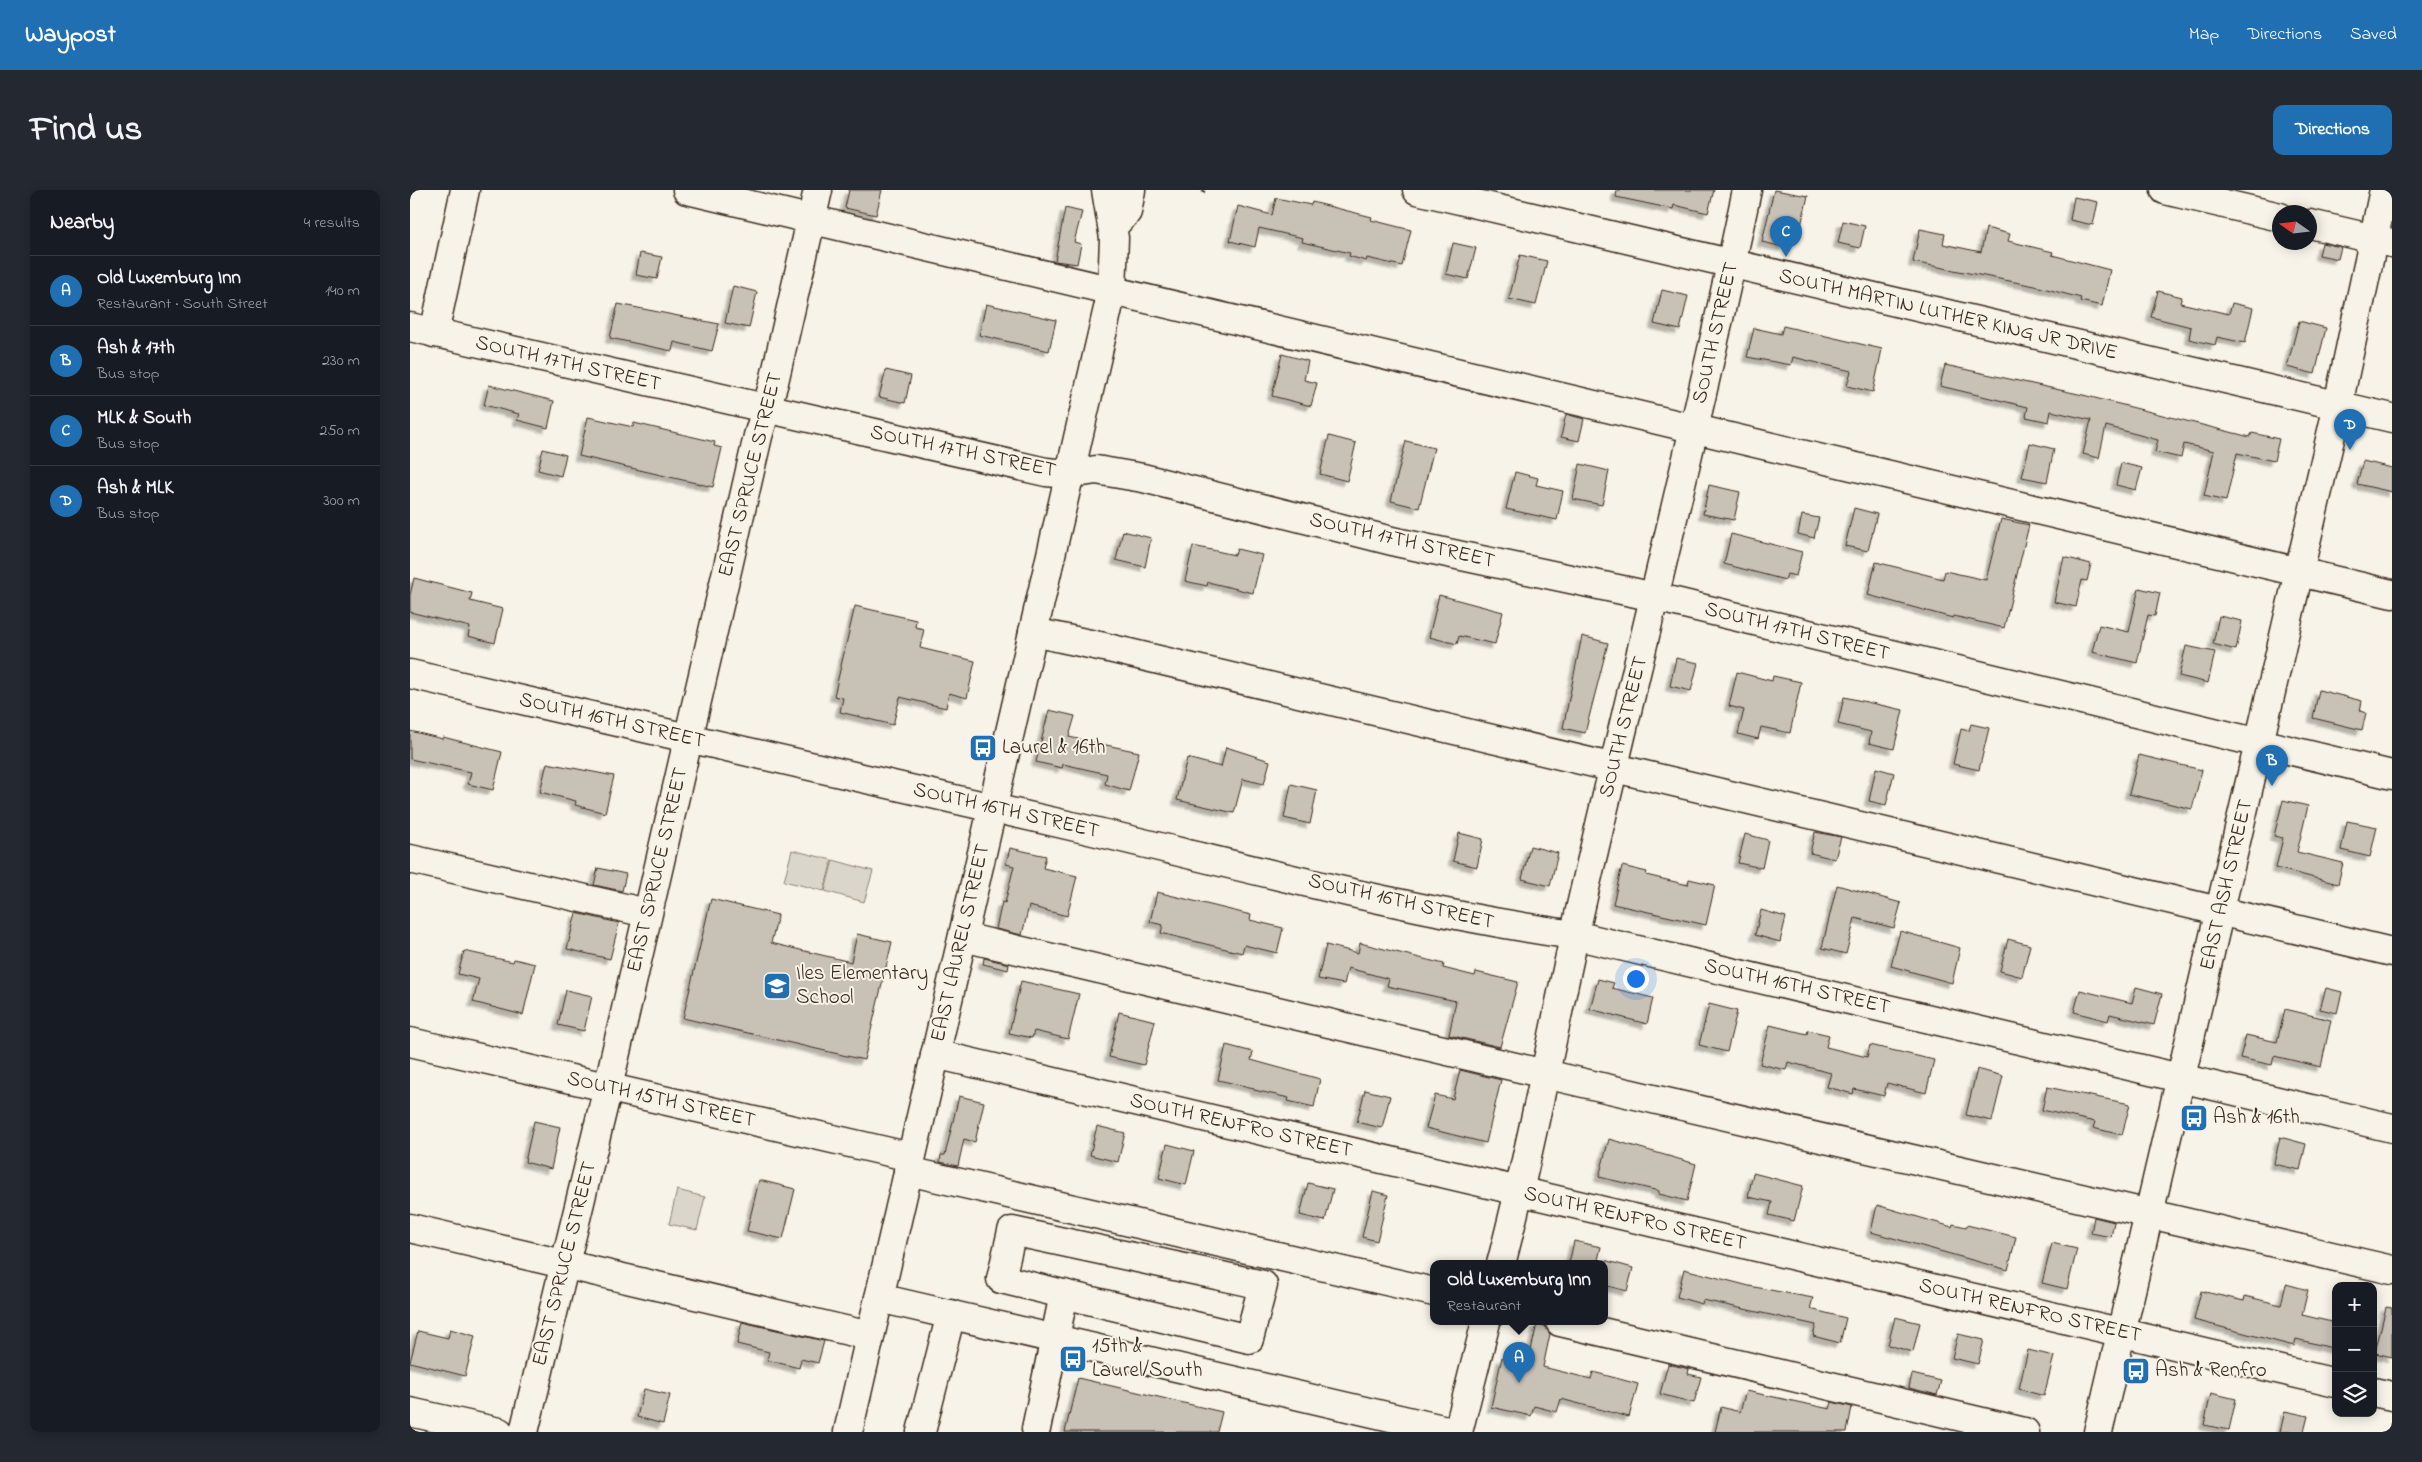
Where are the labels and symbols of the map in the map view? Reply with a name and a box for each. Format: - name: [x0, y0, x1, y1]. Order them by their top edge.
- north arrow: [2272, 205, 2317, 250]
- pin: C: [1770, 216, 1802, 257]
- street label: SOUTH STREET: [1685, 259, 1747, 407]
- street label: SOUTH MARTIN LUTHER KING JR DRIVE: [1776, 261, 2120, 369]
- street label: SOUTH 17TH STREET: [472, 328, 664, 400]
- street label: EAST SPRUCE STREET: [711, 370, 791, 580]
- pin: D: [2334, 409, 2366, 450]
- street label: SOUTH 17TH STREET: [867, 418, 1059, 486]
- street label: SOUTH 17TH STREET: [1306, 505, 1498, 577]
- street label: SOUTH 17TH STREET: [1701, 595, 1893, 669]
- street label: SOUTH STREET: [1592, 653, 1656, 801]
- street label: SOUTH 16TH STREET: [516, 685, 708, 757]
- bus stop icon: Laurel & 16th: [968, 733, 998, 763]
- place label: Laurel & 16th: [1002, 733, 1106, 763]
- pin: B: [2256, 745, 2288, 786]
- street label: EAST SPRUCE STREET: [620, 764, 696, 976]
- street label: SOUTH 16TH STREET: [910, 775, 1102, 847]
- street label: EAST ASH STREET: [2193, 796, 2261, 974]
- street label: EAST LAUREL STREET: [924, 841, 998, 1045]
- street label: SOUTH 16TH STREET: [1305, 866, 1497, 938]
- street label: SOUTH 16TH STREET: [1701, 951, 1893, 1023]
- place label: Iles Elementary School: [796, 959, 928, 1013]
- your location: [1623, 966, 1649, 992]
- school or university icon: Iles Elementary School: [762, 971, 792, 1001]
- street label: SOUTH 15TH STREET: [564, 1064, 758, 1136]
- street label: SOUTH RENFRO STREET: [1127, 1086, 1355, 1166]
- bus stop icon: Ash & 16th: [2179, 1103, 2209, 1133]
- place label: Ash & 16th: [2213, 1103, 2300, 1133]
- street label: EAST SPRUCE STREET: [525, 1159, 605, 1369]
- street label: SOUTH RENFRO STREET: [1521, 1179, 1749, 1259]
- street label: SOUTH RENFRO STREET: [1916, 1271, 2144, 1351]
- place label: 15th & Laurel/South: [1092, 1332, 1202, 1386]
- pin: A: [1503, 1342, 1535, 1383]
- bus stop icon: 15th & Laurel/South: [1058, 1344, 1088, 1374]
- bus stop icon: Ash & Renfro: [2121, 1356, 2151, 1386]
- place label: Ash & Renfro: [2155, 1356, 2267, 1386]

